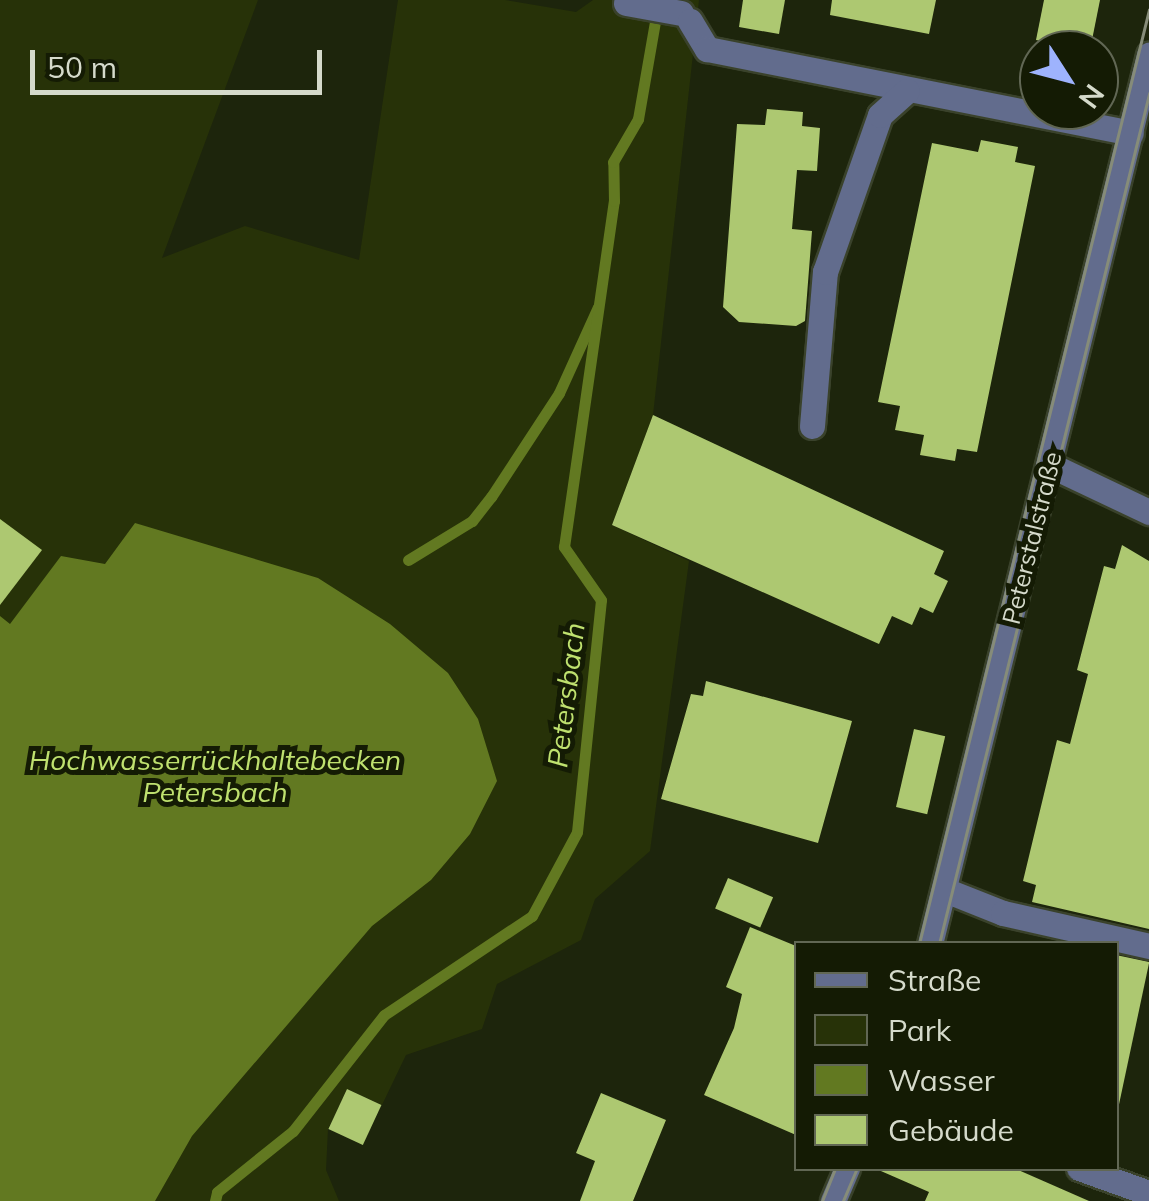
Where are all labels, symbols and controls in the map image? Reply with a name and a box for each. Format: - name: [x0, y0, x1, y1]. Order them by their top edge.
- scale bar: [35, 30, 328, 92]
- north arrow: [1019, 30, 1119, 130]
- text: 50 m: [47, 48, 117, 86]
- text: N: [1072, 78, 1112, 116]
- street label: Peterstalstraße: [996, 449, 1068, 627]
- water label: Petersbach: [540, 621, 592, 769]
- water label: Hochwasserrückhaltebecken Petersbach: [29, 743, 401, 809]
- legend: [794, 941, 1119, 1171]
- text: Straße: [888, 961, 981, 999]
- text: Park: [888, 1011, 951, 1049]
- text: Wasser: [888, 1061, 995, 1099]
- text: Gebäude: [888, 1111, 1014, 1149]

